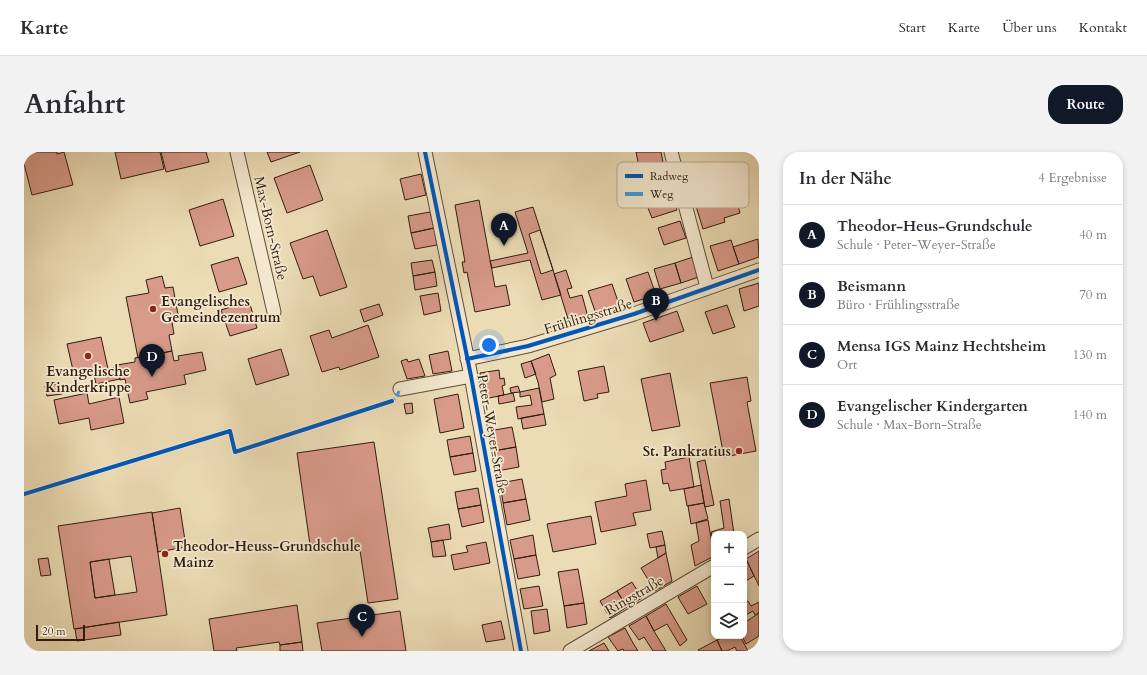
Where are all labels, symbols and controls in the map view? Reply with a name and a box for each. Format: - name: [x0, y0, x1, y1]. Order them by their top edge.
- text: Karte: [20, 15, 69, 41]
- text: Start: [899, 18, 926, 37]
- text: Karte: [948, 18, 980, 37]
- text: Über uns: [1002, 18, 1057, 37]
- text: Kontakt: [1079, 18, 1127, 37]
- text: Anfahrt: [24, 85, 125, 123]
- button: Route: [1048, 85, 1123, 124]
- legend: [617, 162, 749, 208]
- text: In der Nähe: [799, 167, 892, 190]
- text: Radweg: [650, 169, 689, 184]
- text: 4 Ergebnisse: [1038, 169, 1107, 187]
- street label: Max-Born-Straße: [249, 174, 292, 282]
- text: Weg: [649, 187, 674, 202]
- pin: A: [491, 213, 517, 246]
- text: Theodor-Heus-Grundschule: [837, 216, 1033, 236]
- text: A: [807, 226, 817, 244]
- text: 40 m: [1079, 226, 1107, 244]
- text: Schule · Peter-Weyer-Straße: [837, 236, 996, 254]
- text: Beismann: [837, 276, 906, 296]
- text: B: [807, 286, 817, 304]
- text: 70 m: [1079, 286, 1107, 304]
- pin: B: [643, 288, 669, 321]
- place label: Evangelisches Gemeindezentrum: [161, 292, 281, 327]
- street label: Frühlingsstraße: [542, 294, 635, 339]
- text: Büro · Frühlingsstraße: [837, 296, 960, 314]
- marker: Evangelisches Gemeindezentrum: [148, 304, 158, 314]
- your location: [479, 335, 499, 355]
- text: Mensa IGS Mainz Hechtsheim: [837, 336, 1046, 356]
- pin: D: [139, 344, 165, 377]
- text: C: [807, 346, 817, 364]
- text: 130 m: [1073, 346, 1107, 364]
- marker: Evangelische Kinderkrippe: [83, 351, 93, 361]
- text: Ort: [837, 356, 857, 374]
- place label: Evangelische Kinderkrippe: [45, 362, 131, 397]
- street label: Peter-Weyer-Straße: [473, 373, 512, 495]
- text: Evangelischer Kindergarten: [837, 396, 1028, 416]
- text: D: [806, 406, 818, 424]
- text: 140 m: [1073, 406, 1107, 424]
- text: Schule · Max-Born-Straße: [837, 416, 982, 434]
- place label: St. Pankratius: [643, 442, 731, 461]
- marker: St. Pankratius: [734, 446, 744, 456]
- map controls: [711, 531, 747, 639]
- button: +: [711, 531, 747, 567]
- place label: Theodor-Heuss-Grundschule Mainz: [173, 537, 361, 572]
- marker: Theodor-Heuss-Grundschule Mainz: [160, 549, 170, 559]
- button: −: [711, 567, 747, 603]
- street label: Ringstraße: [602, 571, 667, 620]
- button: layers: [711, 603, 747, 639]
- pin: C: [349, 604, 375, 637]
- scale bar: [36, 623, 85, 642]
- text: 20 m: [42, 624, 66, 639]

